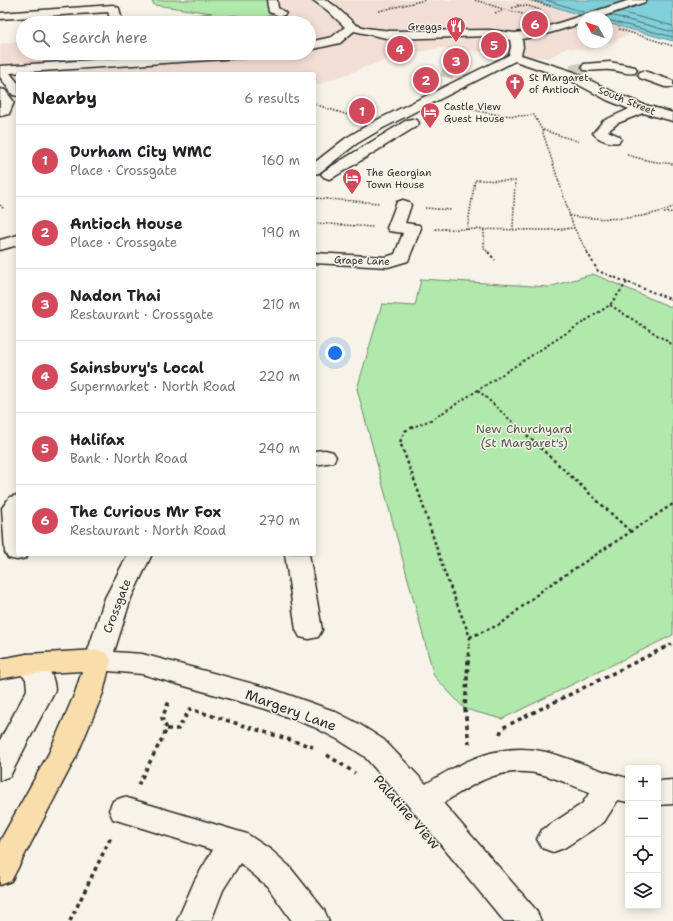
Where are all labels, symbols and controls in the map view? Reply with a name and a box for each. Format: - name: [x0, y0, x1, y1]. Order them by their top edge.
- pin: 6: [522, 9, 548, 39]
- north arrow: [577, 12, 613, 48]
- restaurant icon: Greggs: [445, 15, 467, 43]
- search box: [16, 16, 316, 60]
- place label: Greggs: [408, 20, 442, 33]
- icon: search: [30, 27, 52, 49]
- text: Search here: [62, 28, 148, 48]
- pin: 5: [481, 30, 507, 60]
- pin: 4: [387, 34, 413, 64]
- pin: 3: [443, 46, 469, 76]
- pin: 2: [413, 65, 439, 95]
- place label: St Margaret of Antioch: [529, 71, 589, 96]
- church icon: St Margaret of Antioch: [504, 72, 526, 100]
- street label: South Street: [596, 83, 657, 118]
- text: Nearby: [32, 87, 97, 109]
- text: 6 results: [244, 90, 300, 107]
- pin: 1: [349, 96, 375, 126]
- place label: Castle View Guest House: [444, 100, 505, 125]
- hotel icon: Castle View Guest House: [419, 101, 441, 129]
- text: Durham City WMC: [70, 142, 212, 162]
- text: 1: [42, 152, 48, 169]
- text: 160 m: [262, 152, 300, 169]
- text: Place · Crossgate: [70, 162, 177, 179]
- place label: The Georgian Town House: [366, 166, 431, 191]
- hotel icon: The Georgian Town House: [341, 167, 363, 195]
- text: Antioch House: [70, 214, 183, 234]
- text: 2: [40, 224, 50, 241]
- text: 190 m: [261, 224, 300, 241]
- text: Place · Crossgate: [70, 234, 177, 251]
- street label: Grape Lane: [334, 253, 390, 268]
- text: Nadon Thai: [70, 286, 161, 306]
- text: 3: [40, 296, 50, 313]
- text: 210 m: [262, 296, 300, 313]
- text: Restaurant · Crossgate: [70, 306, 214, 323]
- your location: [325, 343, 345, 363]
- text: Sainsbury's Local: [70, 358, 204, 378]
- text: 4: [40, 368, 50, 385]
- text: 220 m: [258, 368, 300, 385]
- text: Supermarket · North Road: [70, 378, 236, 395]
- park label: New Churchyard (St Margaret's): [476, 421, 573, 451]
- text: Halifax: [70, 430, 125, 450]
- text: 5: [41, 440, 49, 457]
- text: 240 m: [258, 440, 300, 457]
- text: Bank · North Road: [70, 450, 187, 467]
- text: The Curious Mr Fox: [70, 502, 221, 522]
- text: 6: [40, 512, 50, 529]
- text: 270 m: [258, 512, 300, 529]
- text: Restaurant · North Road: [70, 522, 226, 539]
- street label: Crossgate: [99, 576, 135, 635]
- street label: Margery Lane: [243, 685, 339, 735]
- map controls: [625, 765, 661, 909]
- button: +: [625, 765, 661, 801]
- street label: Palatine View: [370, 771, 444, 853]
- button: −: [625, 801, 661, 837]
- button: locate: [625, 837, 661, 873]
- button: layers: [625, 873, 661, 909]

